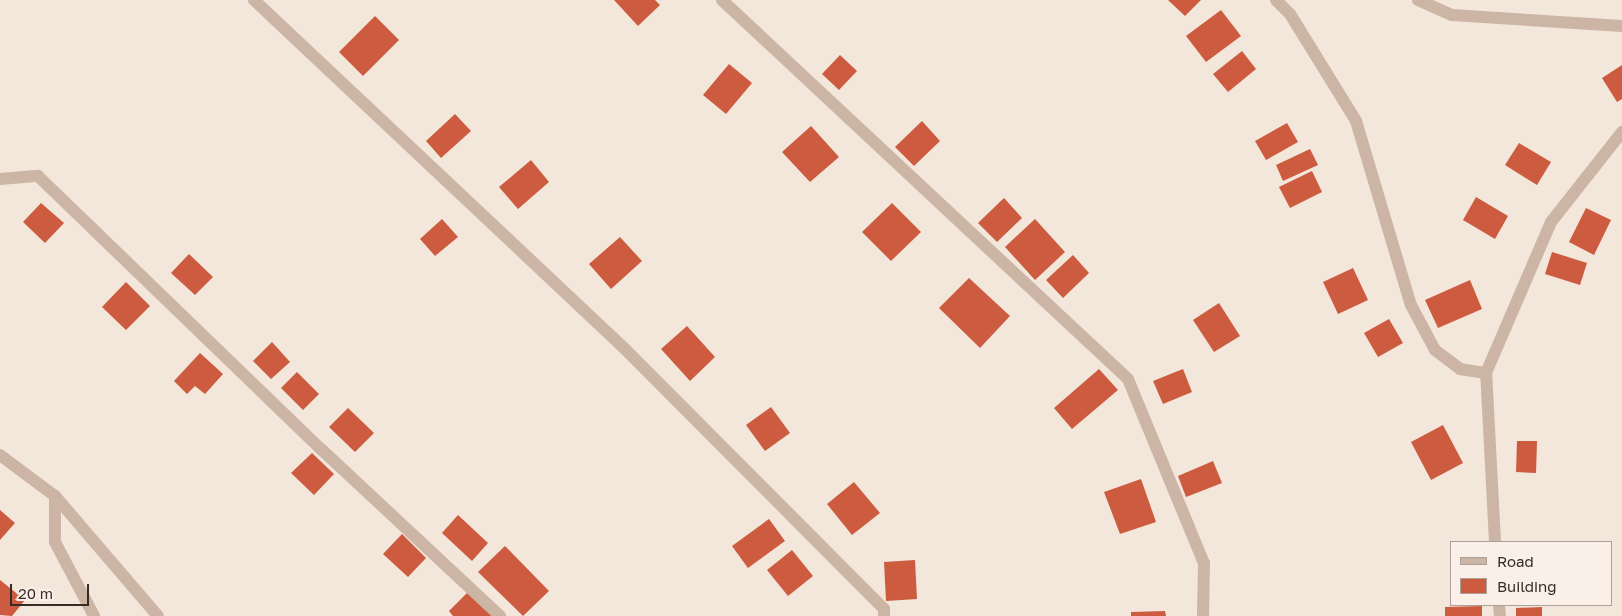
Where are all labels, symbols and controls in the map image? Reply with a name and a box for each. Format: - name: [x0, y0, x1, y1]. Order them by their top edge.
- legend: [1450, 541, 1612, 606]
- text: Road: [1497, 552, 1534, 570]
- scale bar: [12, 574, 91, 606]
- text: Building: [1497, 577, 1557, 595]
- text: 20 m: [18, 584, 53, 602]

